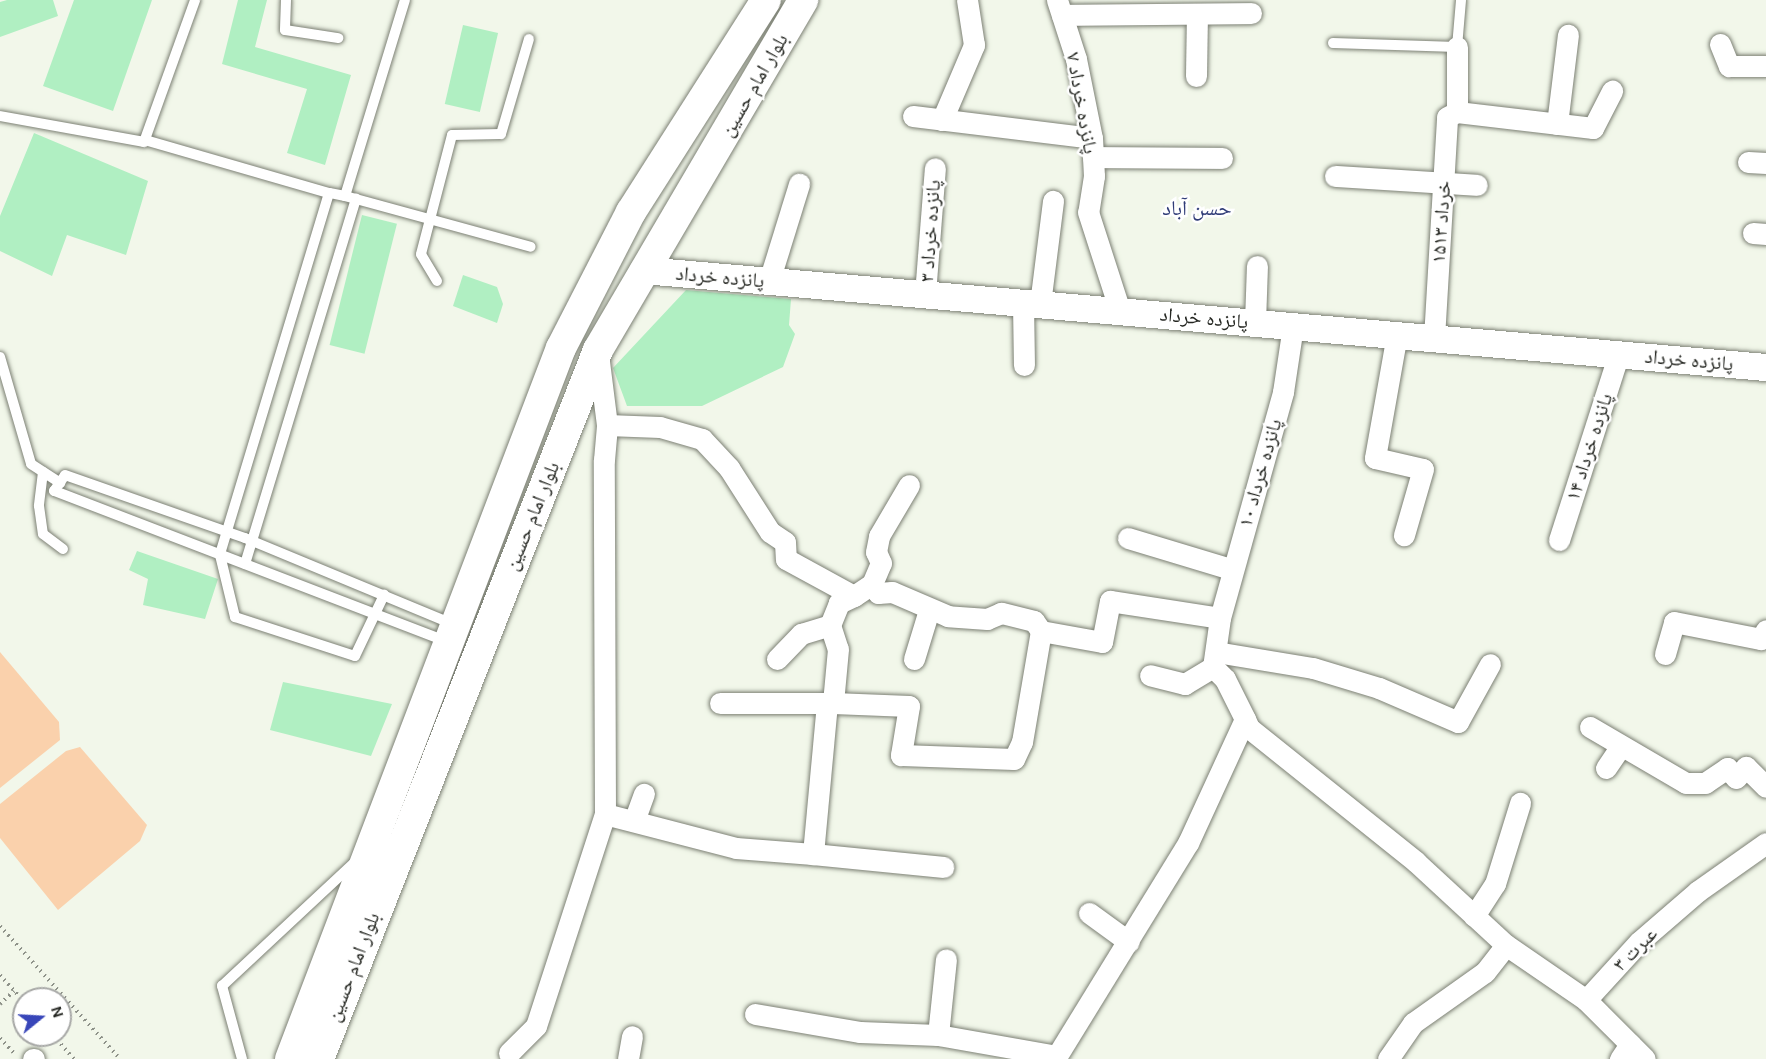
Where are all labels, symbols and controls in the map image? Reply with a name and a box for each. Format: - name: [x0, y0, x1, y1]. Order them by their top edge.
- street label: بلوار امام حسین: [715, 29, 793, 141]
- street label: پانزده خرداد ۷: [1061, 50, 1103, 156]
- street label: پانزده خرداد ۳: [914, 179, 946, 283]
- street label: ۱۵خرداد ۱۳: [1426, 180, 1456, 264]
- district label: حسن آباد: [1162, 195, 1232, 221]
- street label: پانزده خرداد: [675, 261, 765, 293]
- street label: پانزده خرداد: [1159, 302, 1249, 334]
- street label: پانزده خرداد: [1644, 344, 1734, 376]
- street label: پانزده خرداد ۱۴: [1560, 390, 1618, 504]
- street label: پانزده خرداد ۱۰: [1233, 416, 1287, 530]
- street label: بلوار امام حسین: [499, 458, 565, 574]
- street label: بلوار امام حسین: [321, 909, 385, 1025]
- street label: عبرت ۳: [1608, 922, 1662, 976]
- north arrow: [12, 987, 72, 1047]
- text: N: [47, 1003, 68, 1020]

